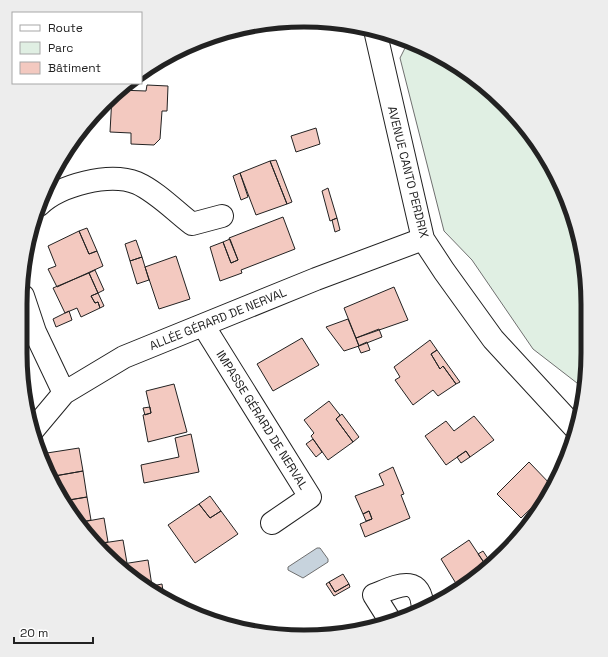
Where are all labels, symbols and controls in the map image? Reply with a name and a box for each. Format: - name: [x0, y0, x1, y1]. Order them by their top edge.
- legend: [12, 12, 142, 84]
- text: Route: [48, 20, 83, 36]
- text: Parc: [48, 40, 73, 56]
- text: Bâtiment: [48, 60, 101, 76]
- street label: AVENUE CANTO PERDRIX: [384, 104, 432, 240]
- street label: ALLÉE GÉRARD DE NERVAL: [147, 284, 289, 354]
- street label: IMPASSE GÉRARD DE NERVAL: [213, 347, 312, 493]
- scale bar: [14, 619, 93, 645]
- text: 20 m: [20, 625, 48, 641]

